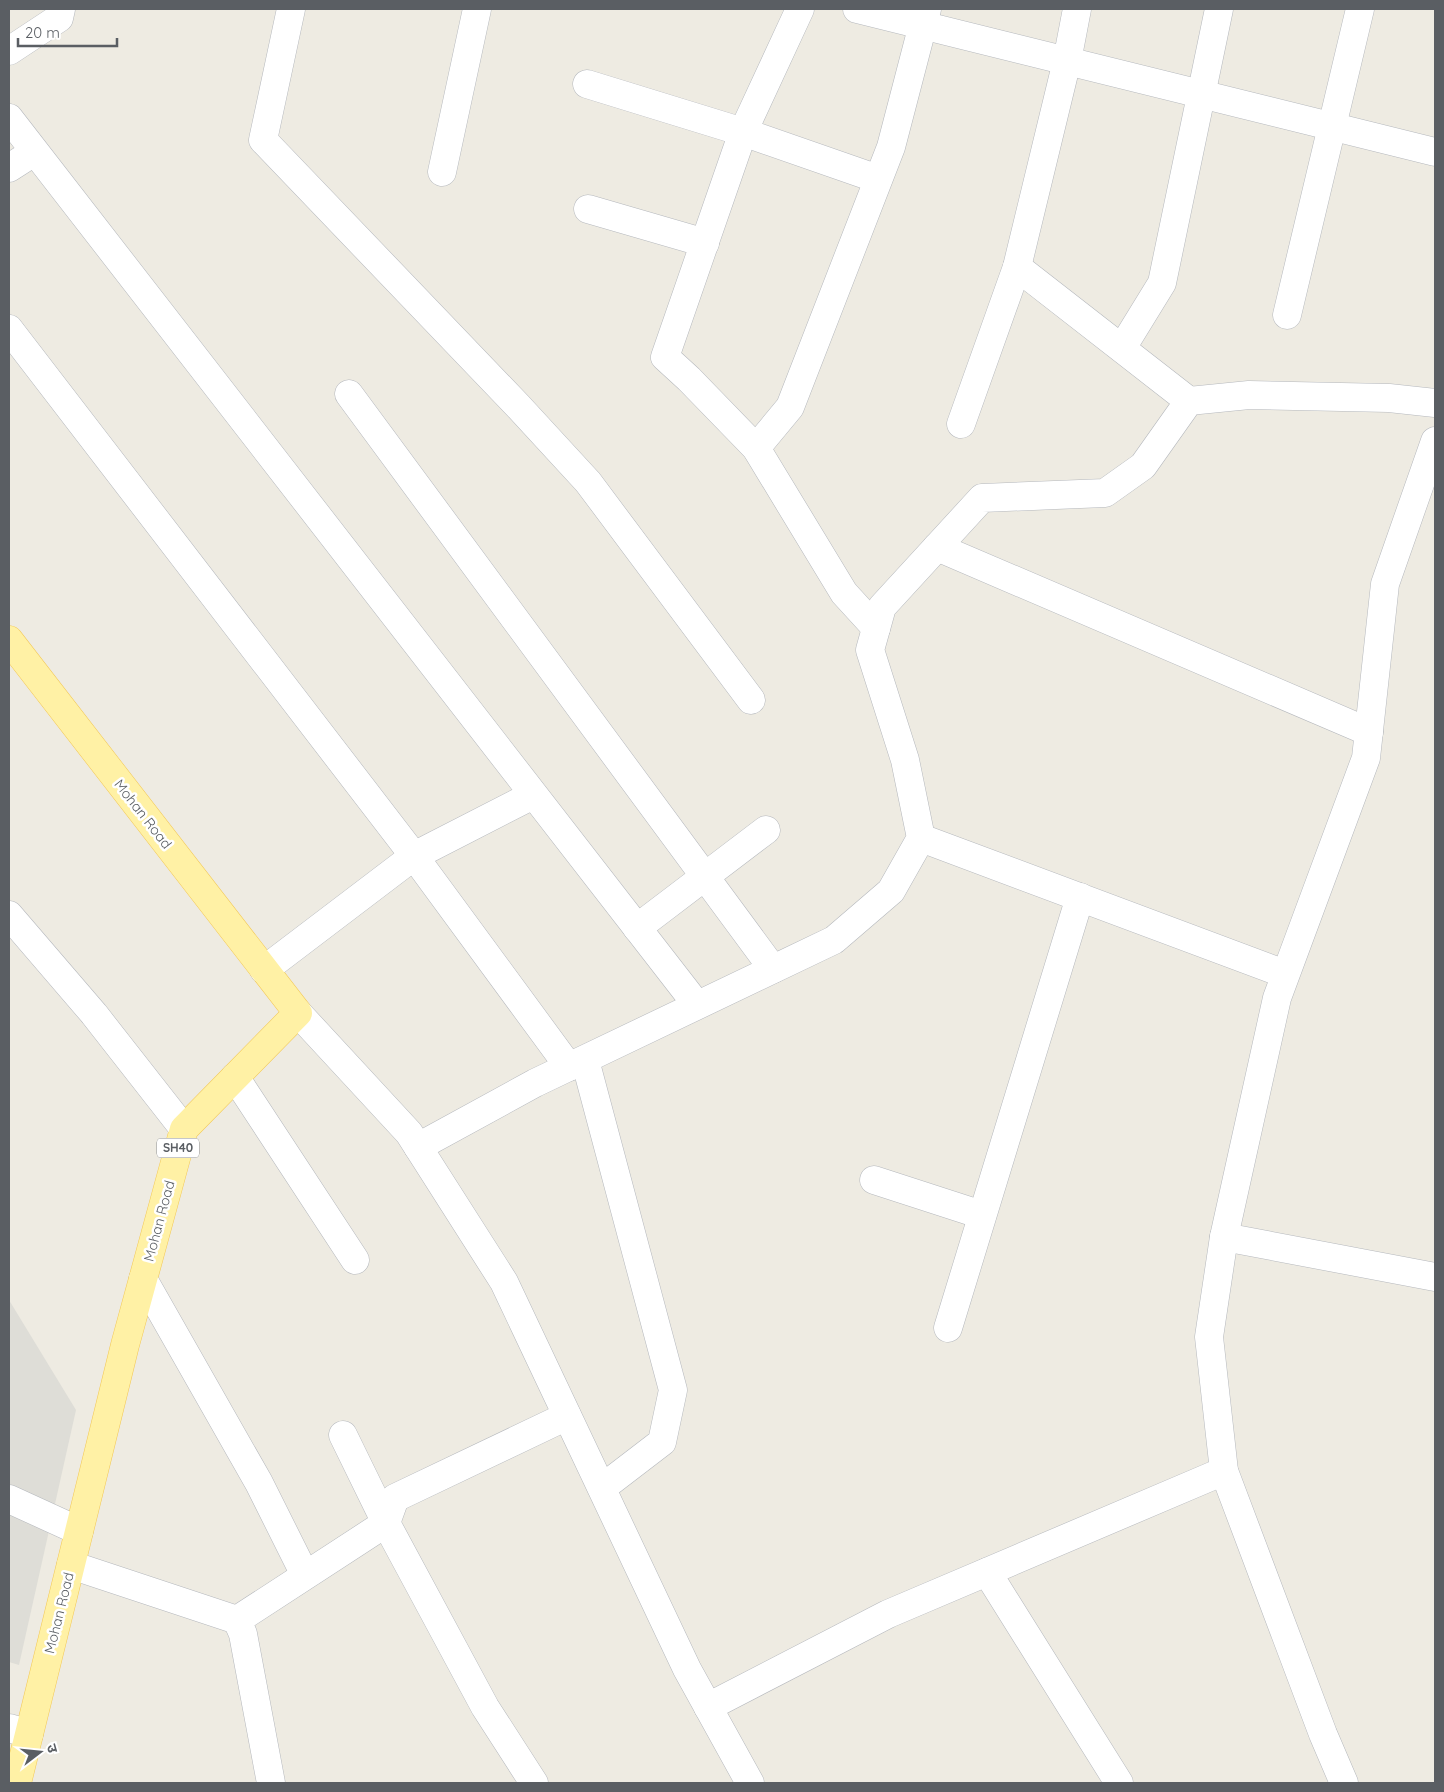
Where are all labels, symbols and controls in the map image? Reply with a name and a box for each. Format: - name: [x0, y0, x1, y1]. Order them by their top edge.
- scale bar: [18, 15, 116, 47]
- text: 20 m: [25, 23, 60, 42]
- street label: Mohan Road: [110, 776, 176, 852]
- road number: SH40: [157, 1138, 199, 1158]
- street label: Mohan Road: [140, 1179, 178, 1263]
- street label: Mohan Road: [40, 1570, 78, 1656]
- north arrow: [15, 1727, 65, 1777]
- text: उ: [43, 1742, 62, 1756]

